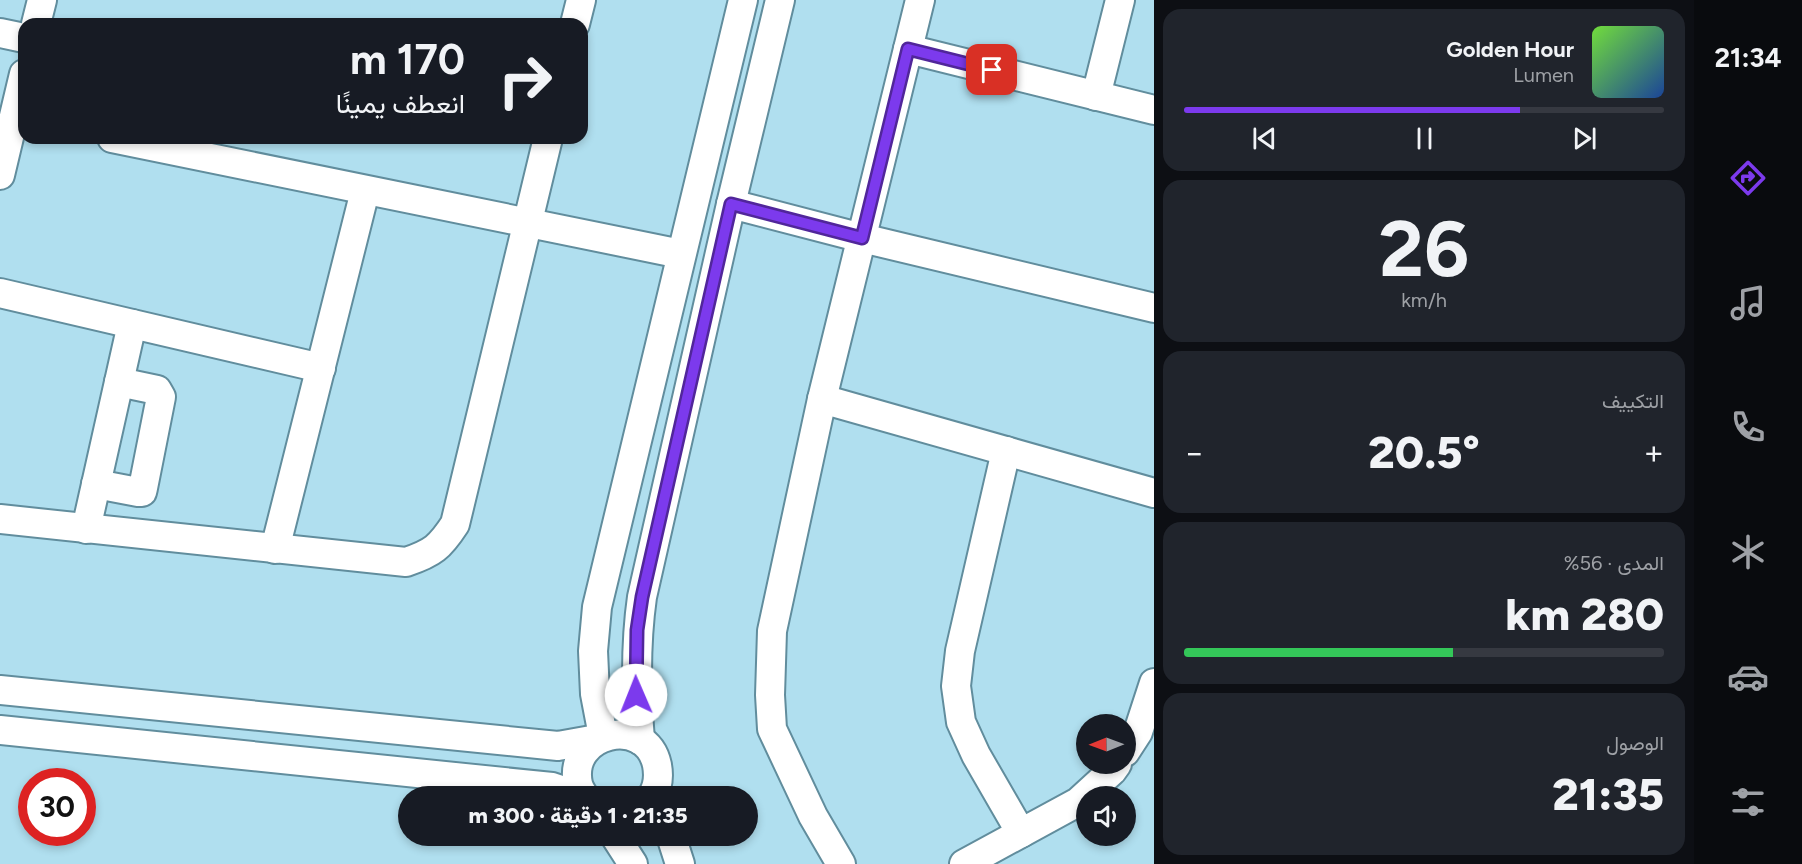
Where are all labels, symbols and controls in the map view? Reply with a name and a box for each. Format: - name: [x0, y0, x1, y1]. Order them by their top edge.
- text: 170 m: [350, 34, 465, 85]
- text: Golden Hour: [1446, 36, 1574, 63]
- text: 21:34: [1714, 41, 1782, 74]
- icon: right: [486, 42, 564, 120]
- pin: [966, 44, 1017, 95]
- icon: arrive: [975, 53, 1008, 86]
- text: Lumen: [1513, 63, 1574, 87]
- text: انعطف يمينًا: [336, 87, 465, 120]
- icon: previous: [1248, 122, 1281, 155]
- icon: pause: [1408, 122, 1441, 155]
- icon: next: [1568, 122, 1601, 155]
- icon: directions: [1727, 157, 1769, 199]
- text: 26: [1379, 202, 1469, 296]
- icon: music: [1727, 282, 1769, 324]
- text: km/h: [1401, 288, 1447, 312]
- text: التكييف: [1602, 389, 1664, 413]
- icon: phone: [1727, 406, 1769, 448]
- text: 20.5°: [1368, 425, 1480, 479]
- text: −: [1184, 433, 1205, 472]
- text: +: [1643, 433, 1664, 472]
- icon: climate: [1727, 531, 1769, 573]
- text: المدى · 56%: [1564, 551, 1664, 575]
- text: 280 km: [1505, 587, 1664, 641]
- icon: car: [1727, 656, 1769, 698]
- position arrow: [604, 663, 668, 727]
- north arrow: [1076, 714, 1136, 774]
- map controls: [1076, 714, 1136, 846]
- text: الوصول: [1606, 731, 1664, 755]
- text: 21:35: [1552, 767, 1664, 821]
- speed limit sign: 30: [18, 768, 96, 846]
- icon: filters: [1727, 781, 1769, 823]
- button: sound: [1076, 786, 1136, 846]
- text: 21:35 · 1 دقيقة · 300 m: [468, 802, 688, 829]

